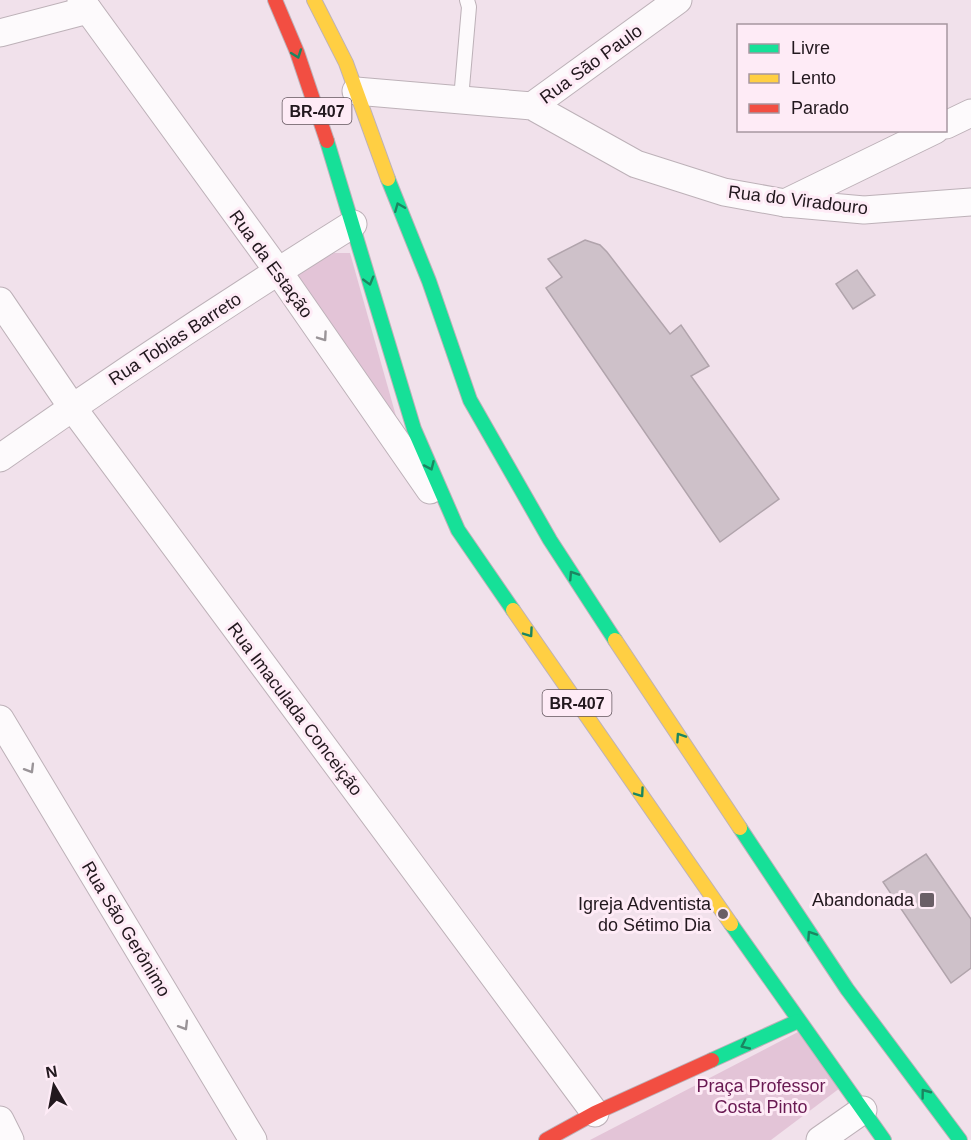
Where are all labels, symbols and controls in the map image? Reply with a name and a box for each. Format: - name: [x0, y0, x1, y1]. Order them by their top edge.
- street label: Rua São Paulo: [536, 20, 646, 108]
- legend: [737, 24, 947, 132]
- text: Livre: [791, 38, 830, 58]
- one-way arrow: [290, 48, 302, 59]
- text: Lento: [791, 68, 836, 88]
- road number: BR-407: [282, 98, 352, 124]
- text: Parado: [791, 98, 849, 118]
- street label: Rua do Viradouro: [727, 181, 869, 219]
- one-way arrow: [394, 202, 406, 213]
- street label: Rua da Estação: [225, 206, 317, 322]
- one-way arrow: [362, 275, 374, 286]
- street label: Rua Tobias Barreto: [105, 289, 245, 389]
- one-way arrow: [316, 330, 327, 341]
- one-way arrow: [423, 459, 435, 470]
- one-way arrow: [569, 570, 580, 581]
- street label: Rua Imaculada Conceição: [223, 619, 367, 799]
- one-way arrow: [522, 626, 533, 637]
- road number: BR-407: [542, 690, 612, 716]
- one-way arrow: [676, 733, 687, 744]
- one-way arrow: [23, 763, 34, 773]
- one-way arrow: [633, 786, 644, 797]
- street label: Rua São Gerônimo: [78, 858, 174, 1000]
- place label: Abandonada: [812, 890, 915, 910]
- marker: Abandonada: [918, 891, 936, 909]
- place label: Igreja Adventista do Sétimo Dia: [578, 894, 712, 935]
- marker: Igreja Adventista do Sétimo Dia: [716, 907, 730, 921]
- one-way arrow: [807, 931, 818, 942]
- one-way arrow: [177, 1020, 189, 1030]
- one-way arrow: [740, 1038, 751, 1050]
- north arrow: [24, 1056, 84, 1116]
- text: N: [44, 1062, 59, 1081]
- park label: Praça Professor Costa Pinto: [696, 1076, 826, 1117]
- one-way arrow: [921, 1089, 932, 1100]

